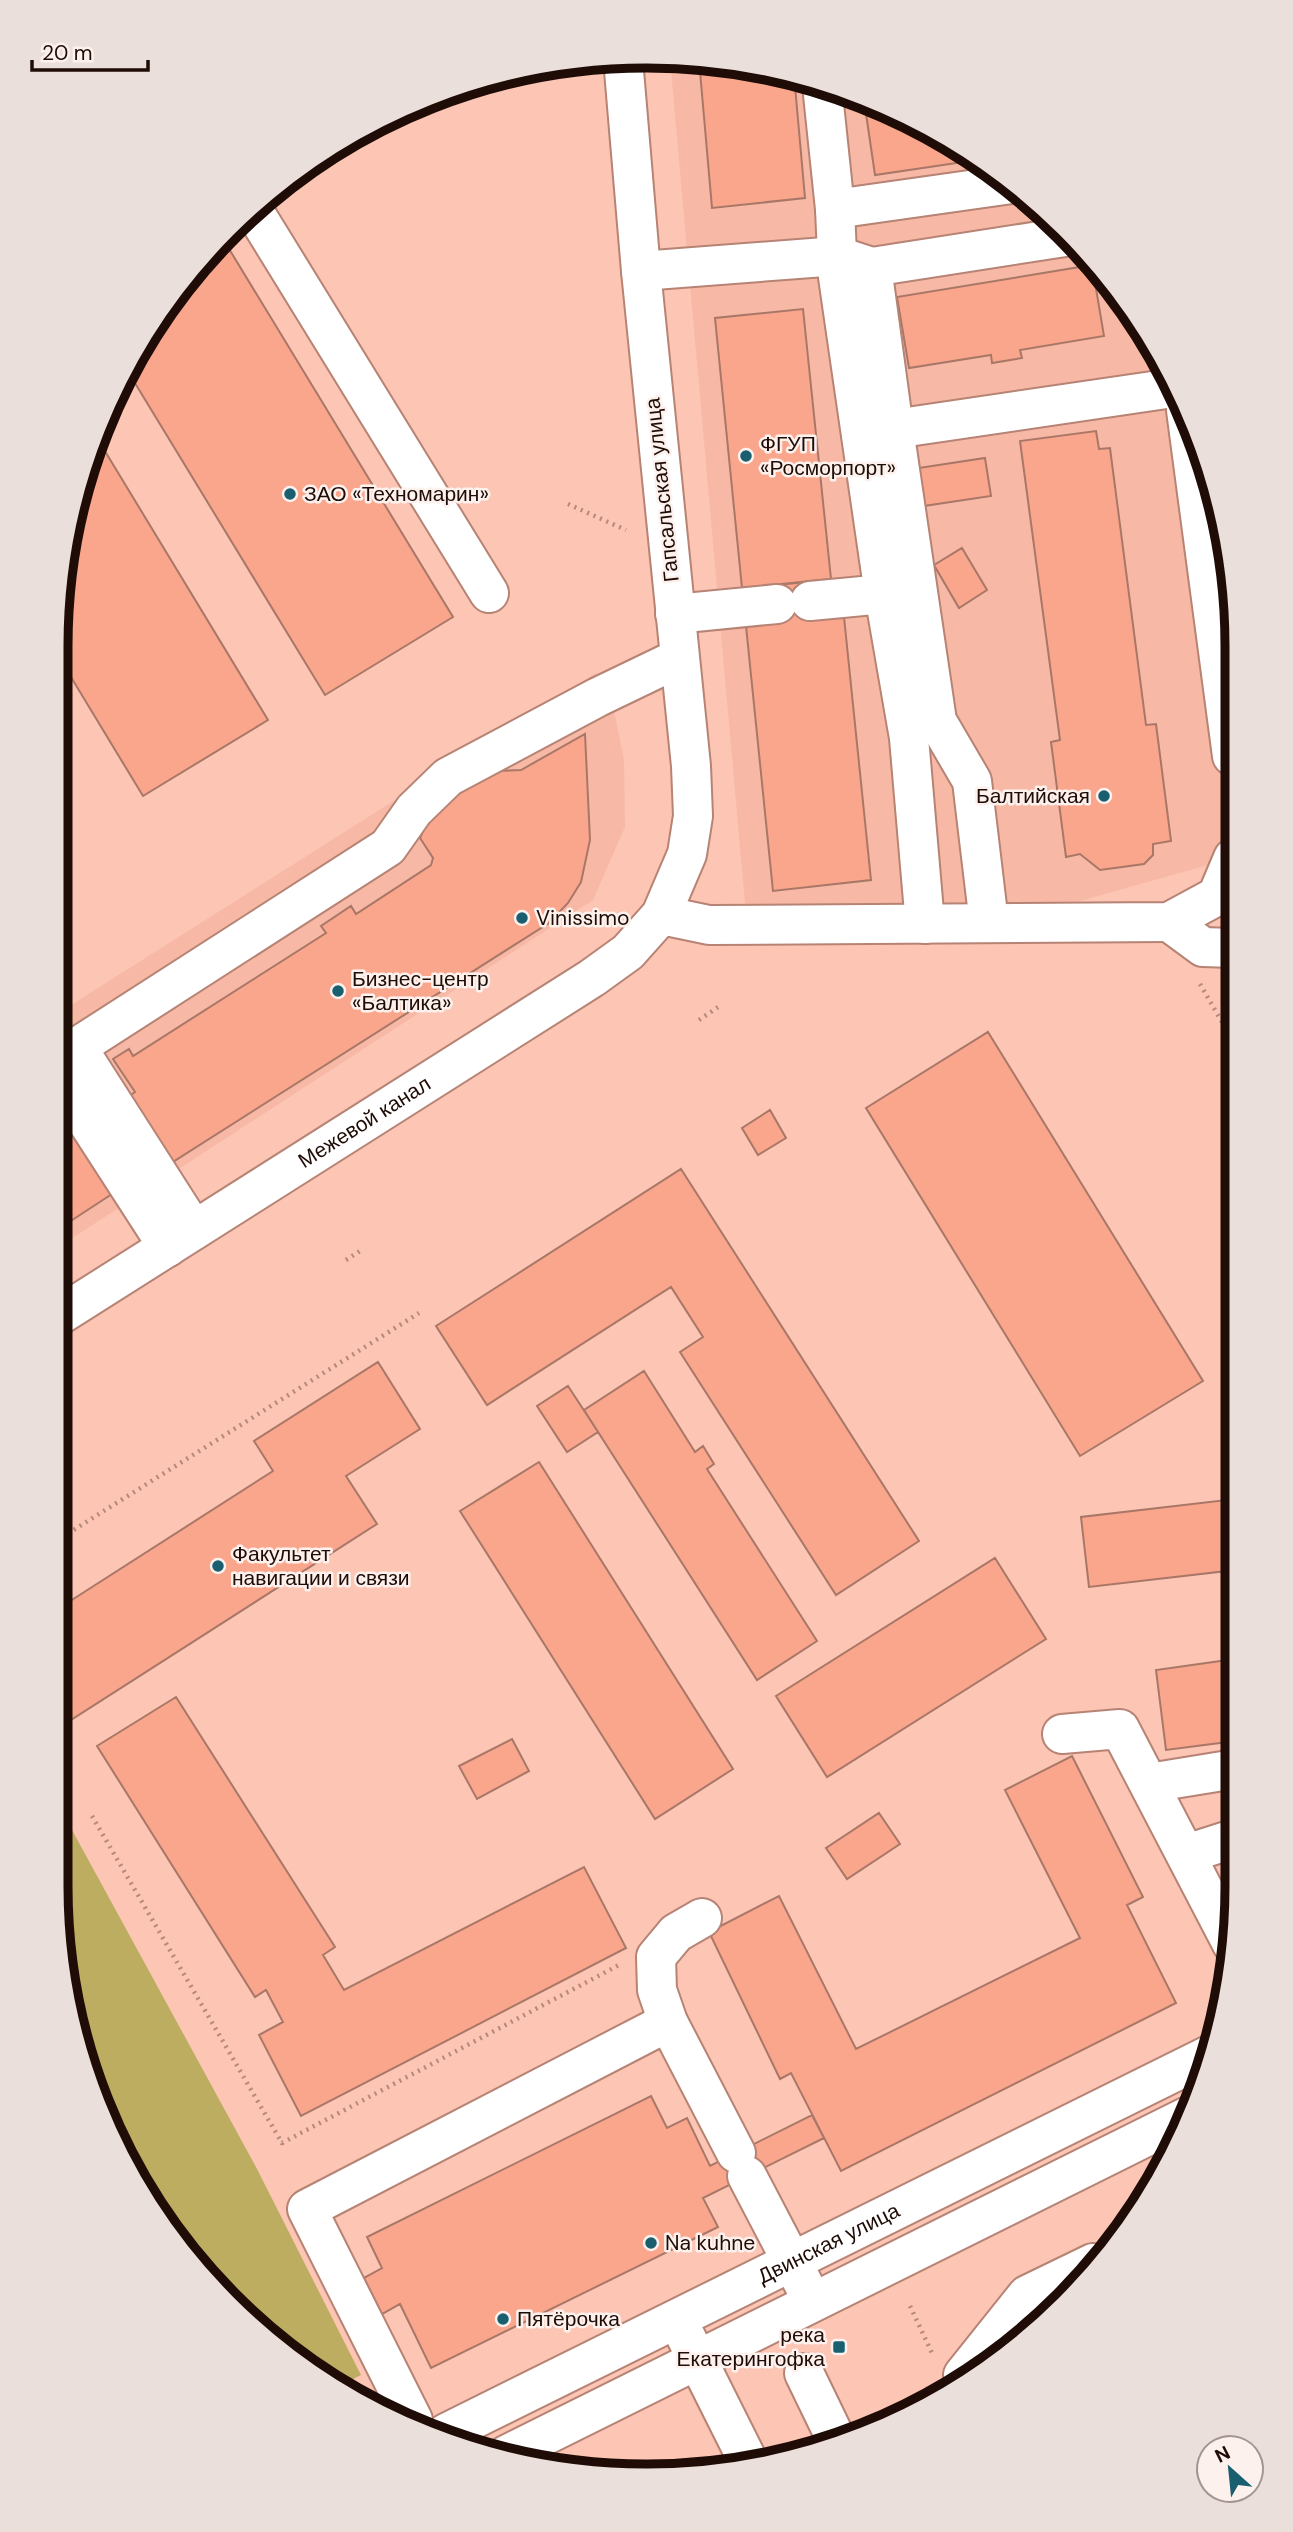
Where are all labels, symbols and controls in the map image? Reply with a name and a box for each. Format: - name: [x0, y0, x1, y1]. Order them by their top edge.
- scale bar: [32, 28, 147, 72]
- text: 20 m: [42, 39, 93, 67]
- street label: Гапсальская улица: [638, 396, 686, 584]
- place label: ФГУП «Росморпорт»: [760, 430, 896, 482]
- marker: ФГУП «Росморпорт»: [738, 448, 754, 464]
- place label: ЗАО «Техномарин»: [304, 480, 489, 508]
- marker: ЗАО «Техномарин»: [282, 486, 298, 502]
- place label: Балтийская: [976, 782, 1090, 810]
- marker: Балтийская: [1096, 788, 1112, 804]
- place label: Vinissimo: [536, 904, 629, 932]
- marker: Vinissimo: [514, 910, 530, 926]
- place label: Бизнес-центр «Балтика»: [352, 965, 489, 1017]
- marker: Бизнес-центр «Балтика»: [330, 983, 346, 999]
- street label: Межевой канал: [293, 1070, 436, 1175]
- place label: Факультет навигации и связи: [232, 1540, 410, 1592]
- marker: Факультет навигации и связи: [210, 1558, 226, 1574]
- street label: Двинская улица: [753, 2196, 905, 2290]
- place label: Na kuhne: [665, 2229, 755, 2257]
- marker: Na kuhne: [643, 2235, 659, 2251]
- place label: Пятёрочка: [517, 2305, 620, 2333]
- marker: Пятёрочка: [495, 2311, 511, 2327]
- place label: река Екатерингофка: [677, 2321, 825, 2373]
- marker: река Екатерингофка: [831, 2339, 847, 2355]
- north arrow: [1195, 2434, 1265, 2504]
- text: N: [1211, 2440, 1234, 2469]

